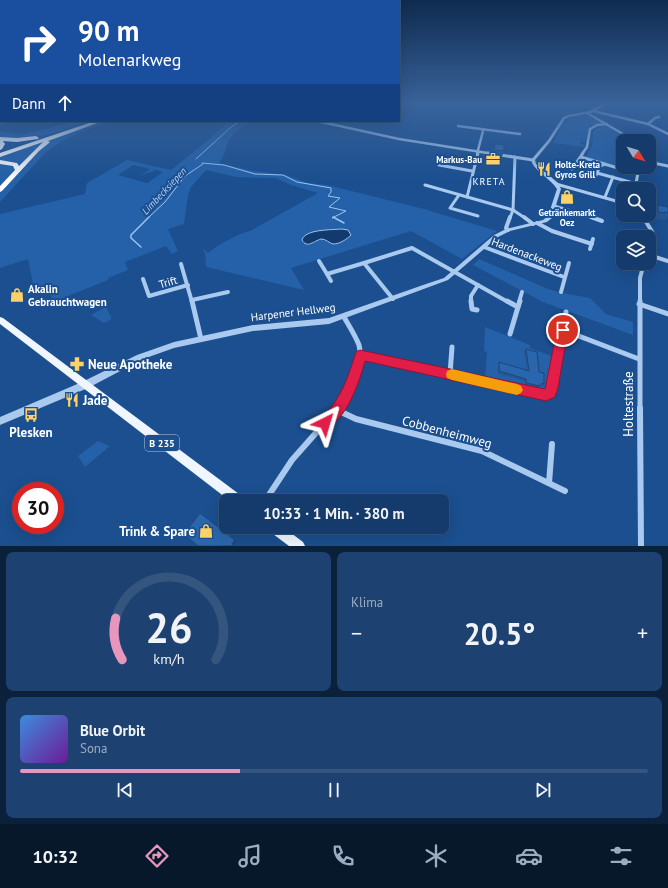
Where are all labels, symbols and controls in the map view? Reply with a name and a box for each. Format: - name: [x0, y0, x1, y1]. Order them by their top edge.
- text: 90 m: [78, 12, 139, 49]
- icon: right: [12, 16, 64, 68]
- text: Molenarkweg: [78, 48, 181, 71]
- icon: ahead: [54, 92, 76, 114]
- text: Dann: [12, 94, 46, 113]
- north arrow: [616, 134, 656, 174]
- map controls: [616, 134, 656, 270]
- office icon: Markus-Bau: [485, 151, 501, 167]
- place label: Markus-Bau: [436, 154, 482, 165]
- place label: Holte-Kreta Gyros Grill: [555, 159, 601, 180]
- restaurant icon: Holte-Kreta Gyros Grill: [536, 161, 552, 177]
- water label: Limbecksiepen: [139, 165, 189, 217]
- district label: KRETA: [472, 175, 506, 188]
- button: search: [616, 182, 656, 222]
- shop icon: Getränkemarkt Oez: [559, 189, 575, 205]
- place label: Getränkemarkt Oez: [538, 207, 596, 228]
- button: layers: [616, 230, 656, 270]
- street label: Hardenackeweg: [490, 234, 564, 274]
- street label: Trift: [157, 272, 179, 291]
- place label: Akalin Gebrauchtwagen: [28, 282, 107, 309]
- shop icon: Akalin Gebrauchtwagen: [9, 287, 25, 303]
- street label: Harpener Hellweg: [250, 300, 336, 324]
- pin: [546, 313, 580, 347]
- icon: arrive: [552, 319, 574, 341]
- pharmacy icon: Neue Apotheke: [69, 356, 85, 372]
- place label: Neue Apotheke: [88, 356, 173, 373]
- street label: Holtestraße: [620, 371, 637, 437]
- restaurant icon: Jade: [64, 392, 80, 408]
- place label: Jade: [82, 392, 108, 409]
- position arrow: [304, 402, 346, 444]
- bus stop icon: Plesken: [23, 407, 39, 423]
- street label: Cobbenheimweg: [400, 412, 494, 452]
- place label: Plesken: [9, 424, 53, 441]
- road number: B 235: [145, 435, 179, 451]
- speed limit sign: 30: [12, 482, 64, 534]
- text: 10:33 · 1 Min. · 380 m: [263, 504, 405, 523]
- place label: Trink & Spare: [119, 523, 195, 540]
- shop icon: Trink & Spare: [198, 523, 214, 539]
- text: Klima: [351, 594, 383, 611]
- text: 26: [145, 600, 192, 653]
- text: 20.5°: [464, 614, 535, 653]
- text: −: [351, 619, 362, 647]
- text: +: [637, 619, 648, 647]
- text: km/h: [153, 648, 184, 667]
- text: Blue Orbit: [80, 721, 145, 740]
- text: Sona: [80, 740, 107, 757]
- icon: previous: [114, 779, 136, 801]
- icon: pause: [323, 779, 345, 801]
- icon: next: [532, 779, 554, 801]
- icon: directions: [143, 842, 171, 870]
- icon: music: [236, 842, 264, 870]
- icon: phone: [329, 842, 357, 870]
- icon: climate: [422, 842, 450, 870]
- icon: car: [515, 842, 543, 870]
- icon: filters: [607, 842, 635, 870]
- text: 10:32: [32, 845, 78, 868]

